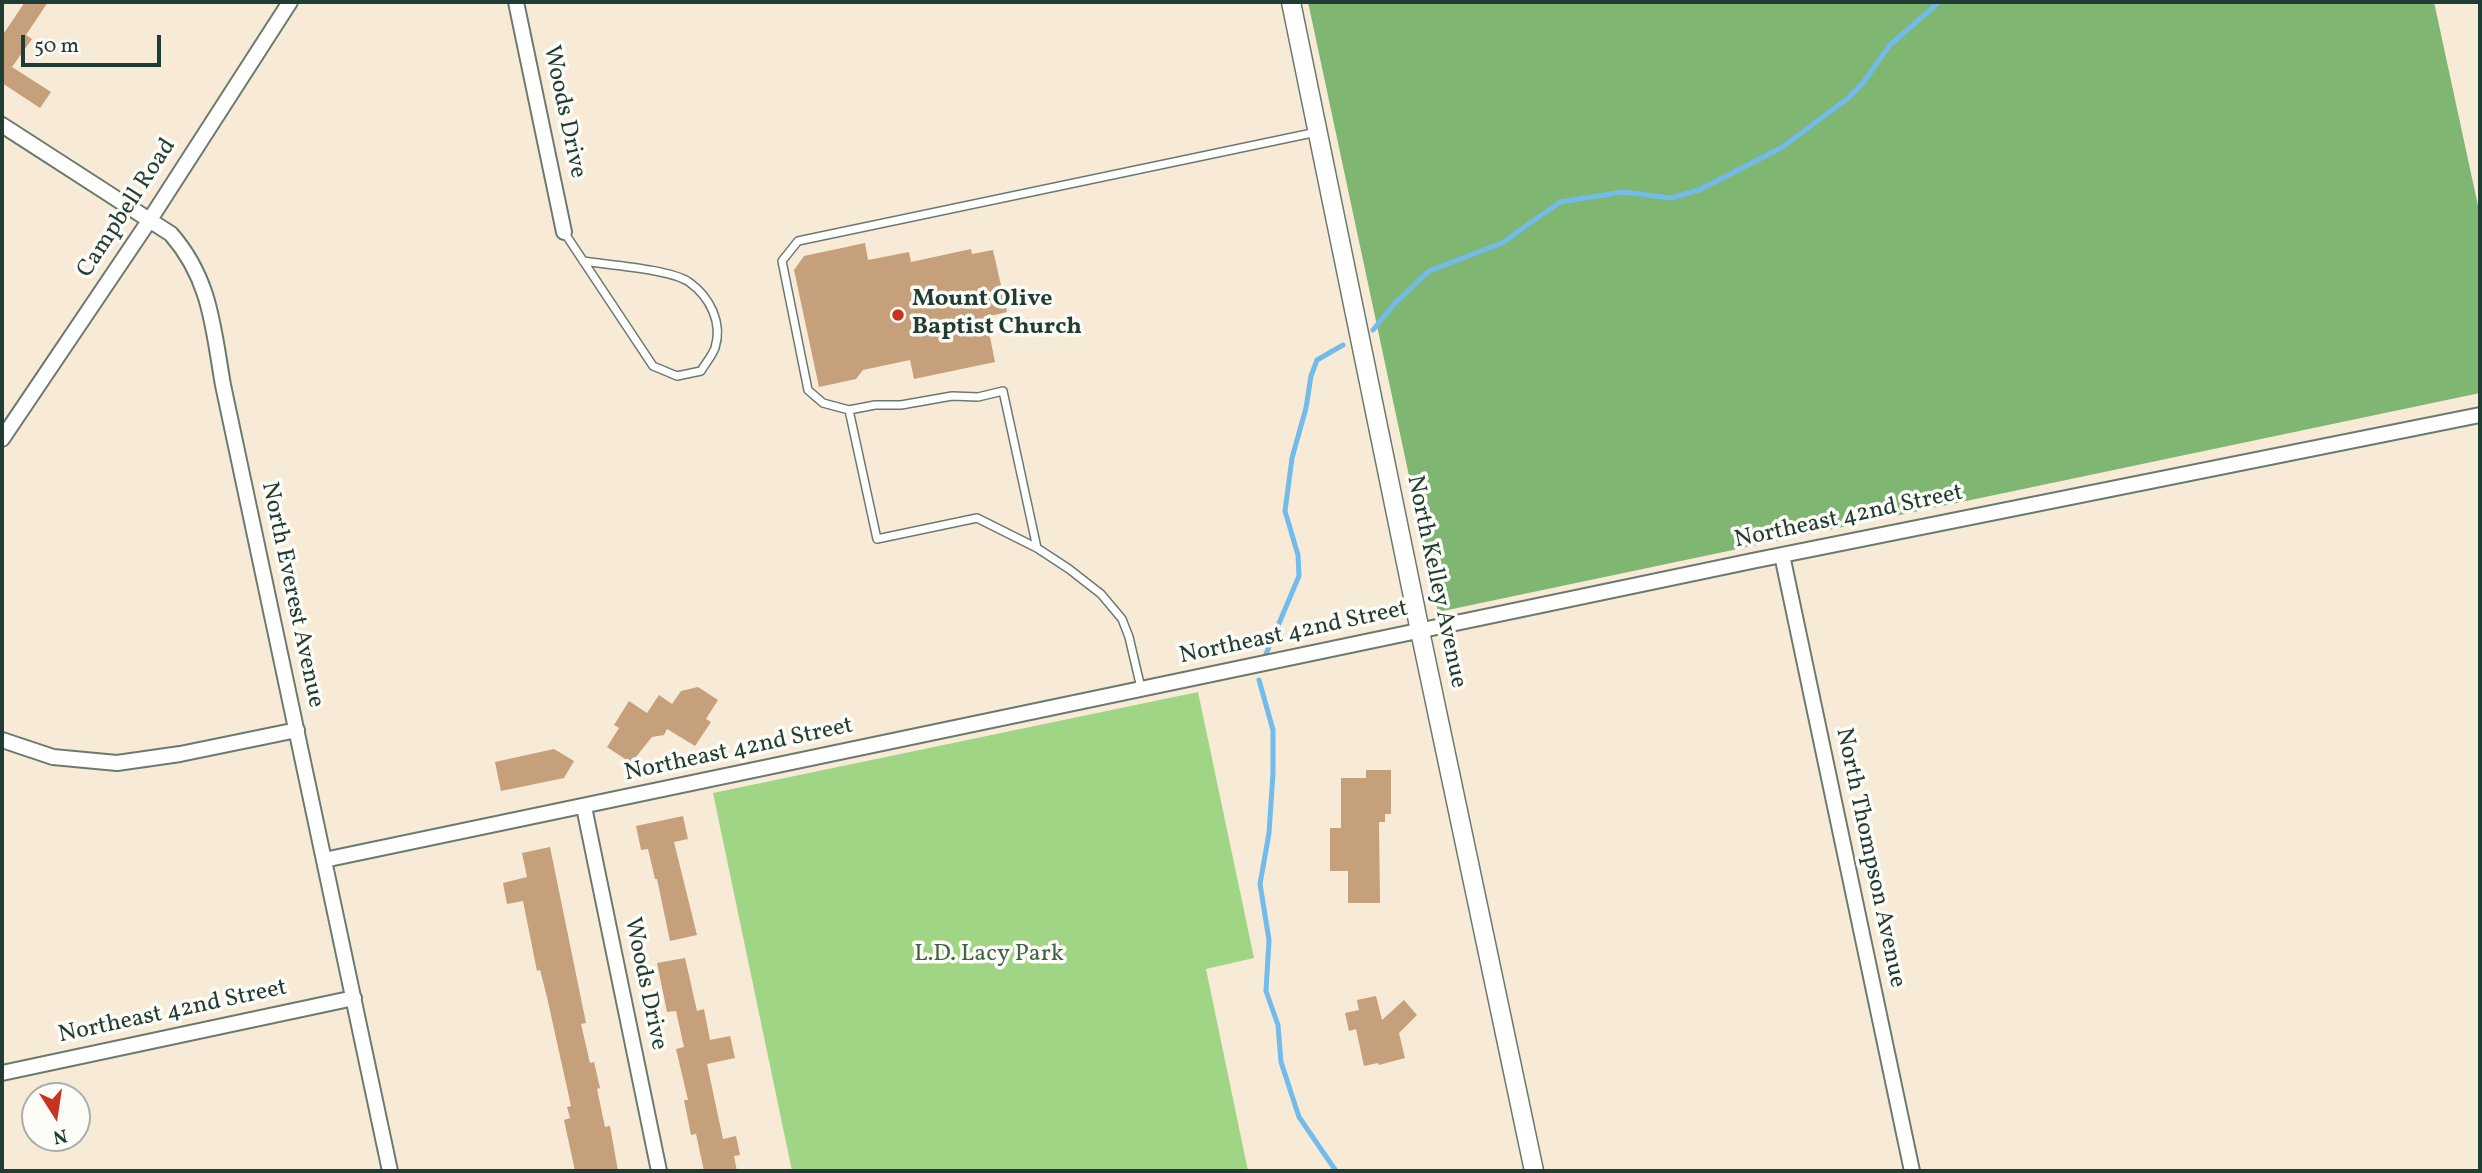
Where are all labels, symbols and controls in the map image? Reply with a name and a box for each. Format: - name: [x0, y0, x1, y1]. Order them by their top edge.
- scale bar: [24, 21, 164, 65]
- text: 50 m: [34, 32, 79, 61]
- street label: Woods Drive: [535, 43, 591, 181]
- street label: Campbell Road: [72, 134, 184, 284]
- place label: Mount Olive Baptist Church: [912, 287, 1082, 343]
- marker: Mount Olive Baptist Church: [890, 307, 906, 323]
- street label: North Kelley Avenue: [1398, 473, 1472, 691]
- street label: North Everest Avenue: [253, 480, 329, 710]
- street label: Northeast 42nd Street: [1732, 480, 1966, 556]
- street label: Northeast 42nd Street: [1177, 596, 1411, 672]
- street label: Northeast 42nd Street: [622, 713, 856, 789]
- street label: North Thompson Avenue: [1827, 726, 1911, 990]
- street label: Woods Drive: [616, 915, 672, 1053]
- park label: L.D. Lacy Park: [914, 942, 1064, 970]
- street label: Northeast 42nd Street: [56, 975, 290, 1051]
- north arrow: [21, 1082, 91, 1152]
- text: N: [51, 1121, 69, 1150]

